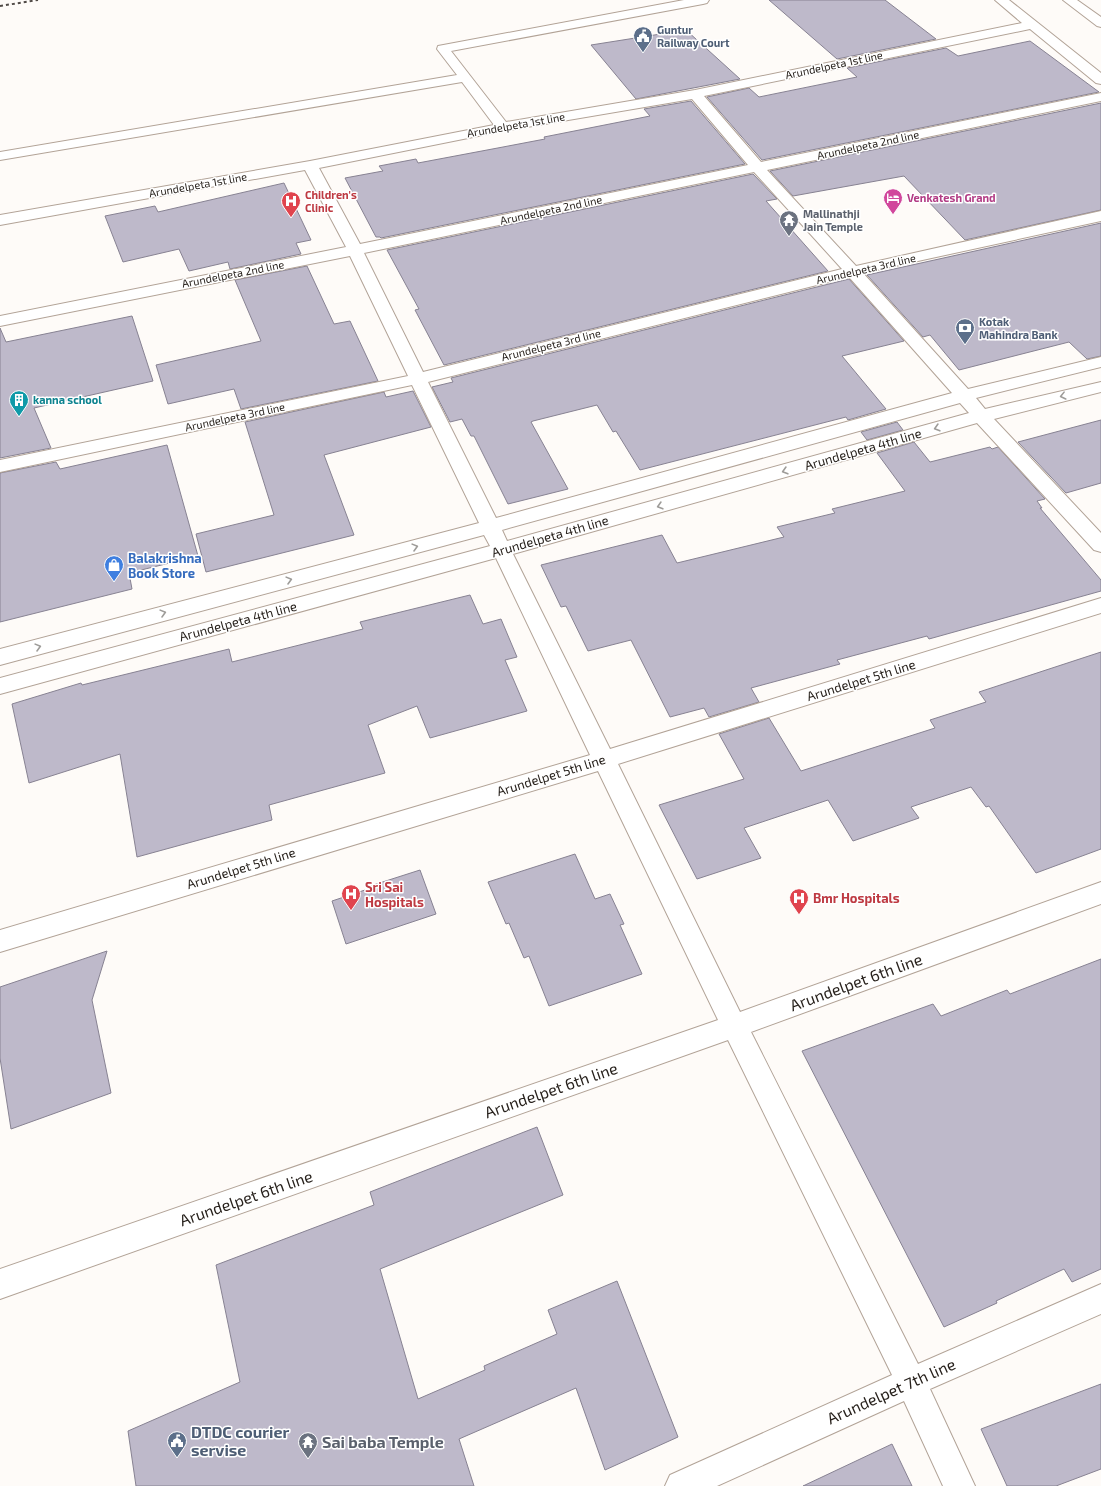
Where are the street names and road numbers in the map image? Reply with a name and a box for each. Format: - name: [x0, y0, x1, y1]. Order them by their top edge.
- street label: Arundelpeta 1st line: [784, 48, 884, 81]
- street label: Arundelpeta 1st line: [466, 109, 566, 140]
- street label: Arundelpeta 2nd line: [816, 127, 920, 162]
- street label: Arundelpeta 1st line: [148, 169, 248, 200]
- street label: Arundelpeta 2nd line: [499, 192, 603, 227]
- street label: Arundelpeta 3rd line: [815, 251, 917, 286]
- street label: Arundelpeta 2nd line: [181, 257, 285, 290]
- street label: Arundelpeta 3rd line: [500, 326, 602, 363]
- street label: Arundelpeta 3rd line: [184, 400, 286, 433]
- street label: Arundelpeta 4th line: [803, 425, 923, 473]
- street label: Arundelpeta 4th line: [490, 512, 610, 560]
- street label: Arundelpeta 4th line: [177, 598, 299, 644]
- street label: Arundelpet 5th line: [805, 656, 917, 704]
- street label: Arundelpet 5th line: [495, 751, 607, 799]
- street label: Arundelpet 5th line: [185, 844, 297, 892]
- street label: Arundelpet 6th line: [787, 949, 925, 1014]
- street label: Arundelpet 6th line: [482, 1058, 620, 1121]
- street label: Arundelpet 6th line: [177, 1166, 315, 1229]
- street label: Arundelpet 7th line: [824, 1354, 958, 1427]

